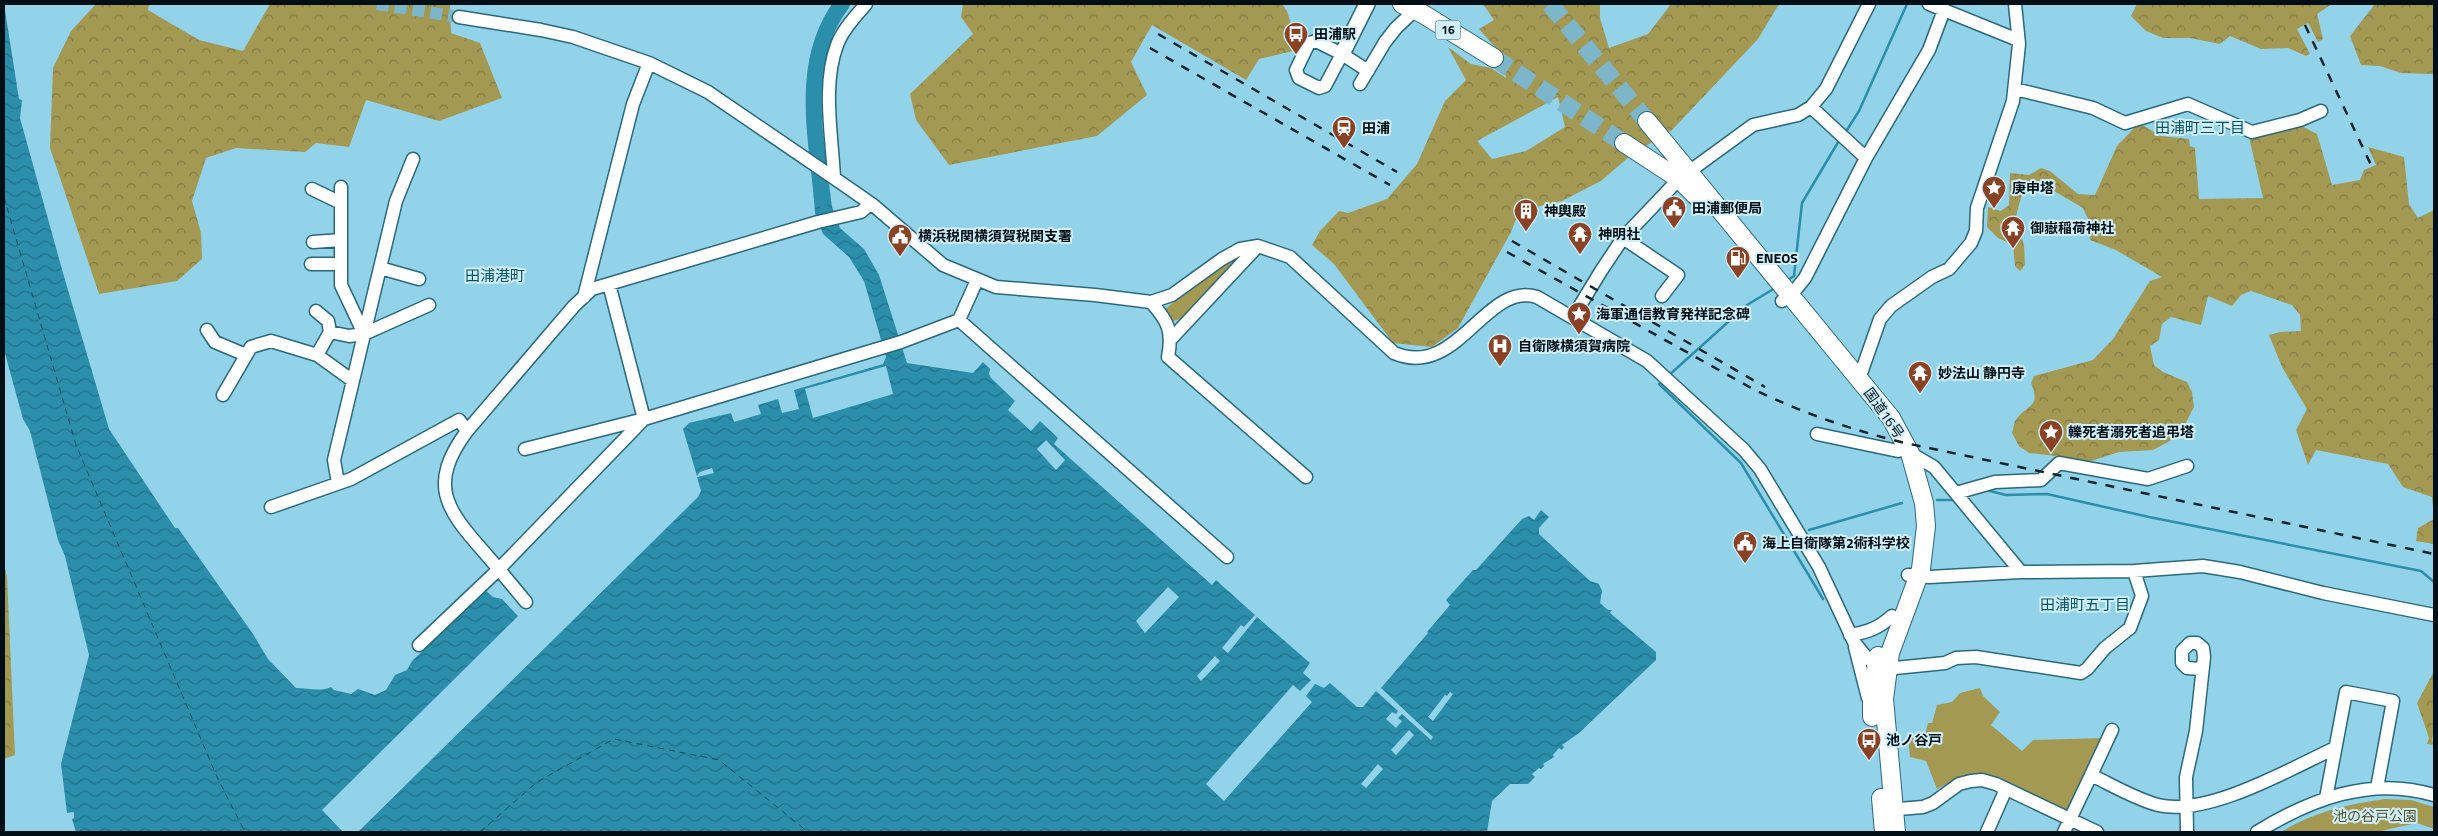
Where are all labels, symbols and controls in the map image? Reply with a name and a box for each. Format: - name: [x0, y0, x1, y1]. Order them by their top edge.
- road number: 16: [1436, 20, 1460, 40]
- bus stop icon: 田浦駅: [1283, 21, 1309, 55]
- place label: 田浦駅: [1314, 23, 1356, 44]
- station icon: 田浦: [1331, 115, 1357, 149]
- district label: 田浦町三丁目: [2155, 116, 2245, 139]
- place label: 田浦: [1362, 117, 1390, 138]
- place icon: 庚申塔: [1981, 175, 2007, 209]
- place label: 庚申塔: [2012, 177, 2054, 198]
- public building icon: 田浦郵便局: [1661, 195, 1687, 229]
- place label: 田浦郵便局: [1692, 197, 1762, 218]
- building icon: 神輿殿: [1513, 198, 1539, 232]
- place label: 神輿殿: [1544, 200, 1586, 221]
- temple icon: 御嶽稲荷神社: [2000, 215, 2026, 249]
- place label: 御嶽稲荷神社: [2030, 217, 2114, 238]
- temple icon: 神明社: [1567, 221, 1593, 255]
- public building icon: 横浜税関横須賀税関支署: [887, 223, 913, 257]
- place label: 神明社: [1598, 223, 1640, 244]
- place label: 横浜税関横須賀税関支署: [918, 225, 1072, 246]
- fuel station icon: ENEOS: [1725, 245, 1751, 279]
- place label: ENEOS: [1756, 247, 1798, 268]
- district label: 田浦港町: [465, 264, 525, 287]
- place icon: 海軍通信教育発祥記念碑: [1566, 301, 1592, 335]
- place label: 海軍通信教育発祥記念碑: [1596, 303, 1750, 324]
- hospital icon: 自衛隊横須賀病院: [1487, 333, 1513, 367]
- place label: 自衛隊横須賀病院: [1518, 335, 1630, 356]
- temple icon: 妙法山 静円寺: [1907, 360, 1933, 394]
- place label: 妙法山 静円寺: [1938, 362, 2025, 383]
- street label: 国道16号: [1859, 383, 1910, 442]
- place icon: 轢死者溺死者追弔塔: [2038, 419, 2064, 453]
- place label: 轢死者溺死者追弔塔: [2068, 421, 2194, 442]
- public building icon: 海上自衛隊第2術科学校: [1732, 530, 1758, 564]
- place label: 海上自衛隊第2術科学校: [1762, 532, 1910, 553]
- district label: 田浦町五丁目: [2040, 593, 2130, 616]
- bus stop icon: 池ノ谷戸: [1856, 727, 1882, 761]
- place label: 池ノ谷戸: [1886, 729, 1942, 750]
- park label: 池の谷戸公園: [2333, 805, 2417, 826]

